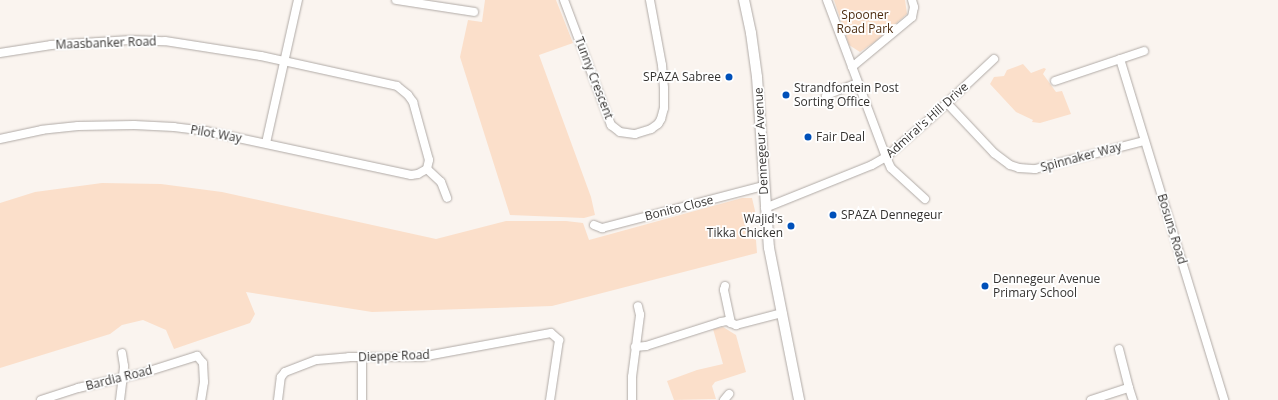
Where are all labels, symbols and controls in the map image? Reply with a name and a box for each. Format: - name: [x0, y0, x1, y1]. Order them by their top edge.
- park label: Spooner Road Park: [837, 8, 893, 36]
- street label: Maasbanker Road: [55, 34, 157, 52]
- street label: Tunny Crescent: [572, 35, 616, 121]
- place label: SPAZA Sabree: [643, 70, 721, 84]
- marker: SPAZA Sabree: [724, 72, 734, 82]
- street label: Admiral's Hill Drive: [883, 79, 971, 161]
- place label: Strandfontein Post Sorting Office: [794, 81, 899, 109]
- street label: Dennegeur Avenue: [751, 87, 771, 195]
- marker: Strandfontein Post Sorting Office: [781, 90, 791, 100]
- street label: Pilot Way: [189, 122, 243, 146]
- place label: Fair Deal: [816, 130, 865, 144]
- marker: Fair Deal: [803, 132, 813, 142]
- street label: Spinnaker Way: [1039, 139, 1123, 175]
- street label: Bosuns Road: [1154, 192, 1190, 266]
- street label: Bonito Close: [643, 193, 715, 223]
- place label: SPAZA Dennegeur: [841, 208, 942, 222]
- marker: SPAZA Dennegeur: [828, 210, 838, 220]
- place label: Wajid's Tikka Chicken: [707, 212, 783, 240]
- marker: Wajid's Tikka Chicken: [786, 221, 796, 231]
- place label: Dennegeur Avenue Primary School: [993, 272, 1100, 300]
- marker: Dennegeur Avenue Primary School: [980, 281, 990, 291]
- street label: Dieppe Road: [358, 348, 430, 364]
- street label: Bardia Road: [84, 363, 154, 393]

